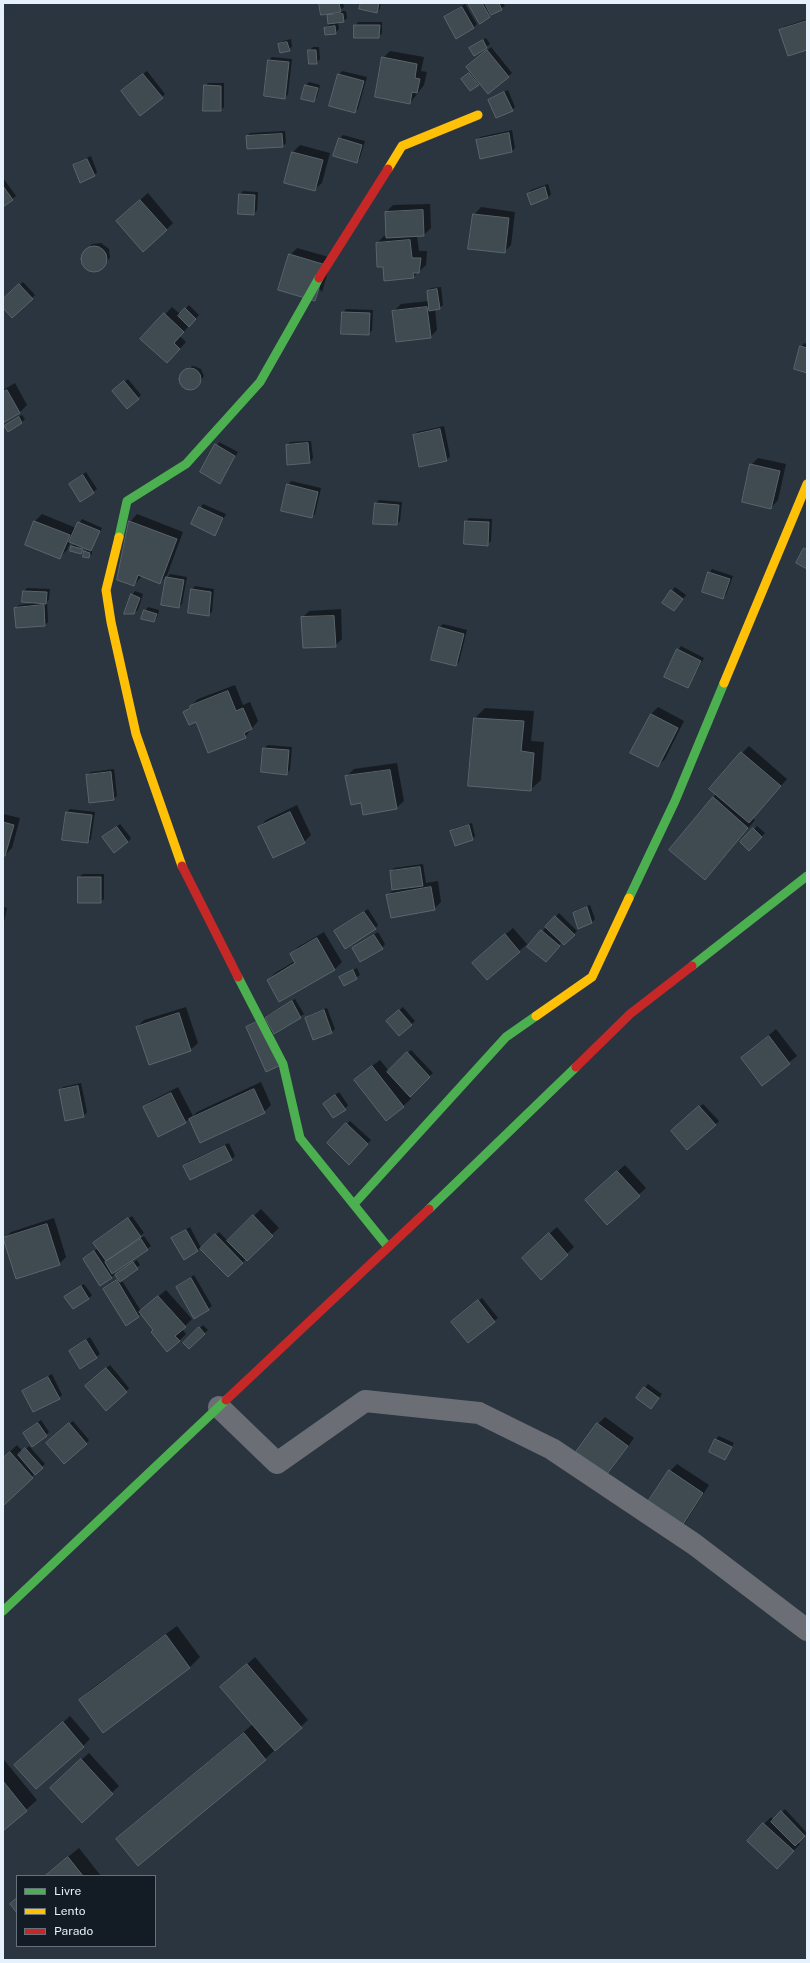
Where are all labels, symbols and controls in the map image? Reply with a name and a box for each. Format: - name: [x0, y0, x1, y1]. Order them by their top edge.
- legend: [16, 1875, 156, 1947]
- text: Livre: [54, 1884, 81, 1898]
- text: Lento: [54, 1904, 85, 1918]
- text: Parado: [54, 1924, 93, 1938]

